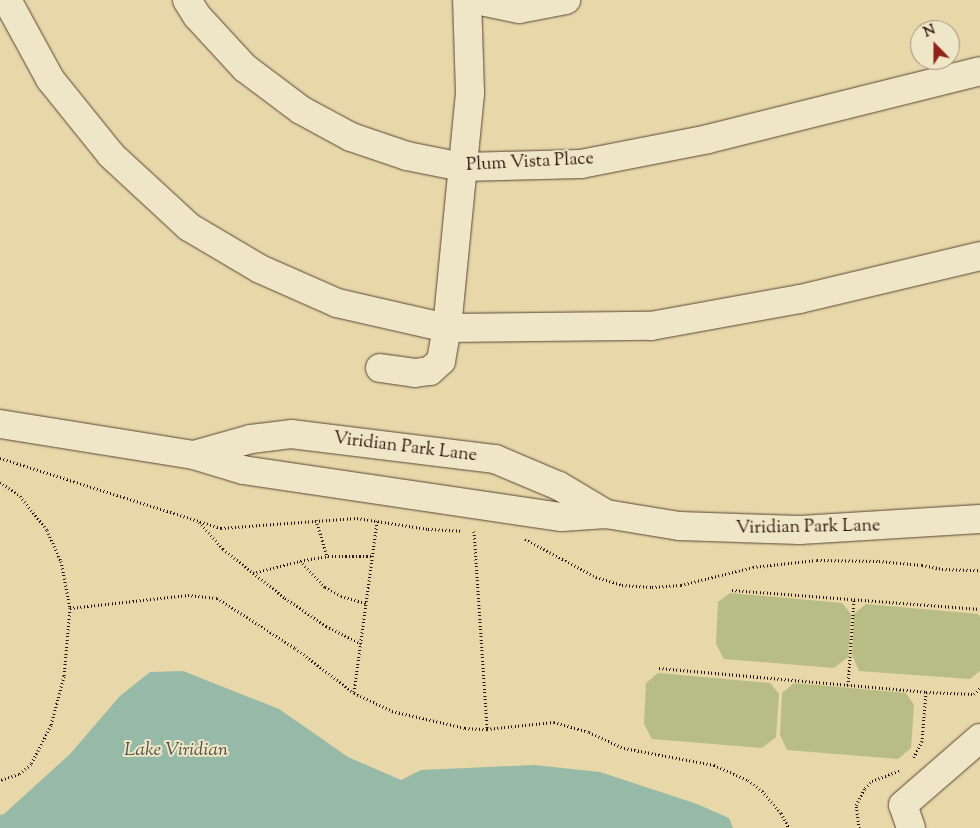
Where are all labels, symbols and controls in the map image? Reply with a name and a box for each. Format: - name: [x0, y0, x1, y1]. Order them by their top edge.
- north arrow: [910, 20, 960, 70]
- text: N: [921, 21, 939, 43]
- street label: Plum Vista Place: [466, 149, 594, 177]
- street label: Viridian Park Lane: [332, 428, 478, 468]
- street label: Viridian Park Lane: [736, 516, 880, 540]
- water label: Lake Viridian: [124, 740, 228, 762]

